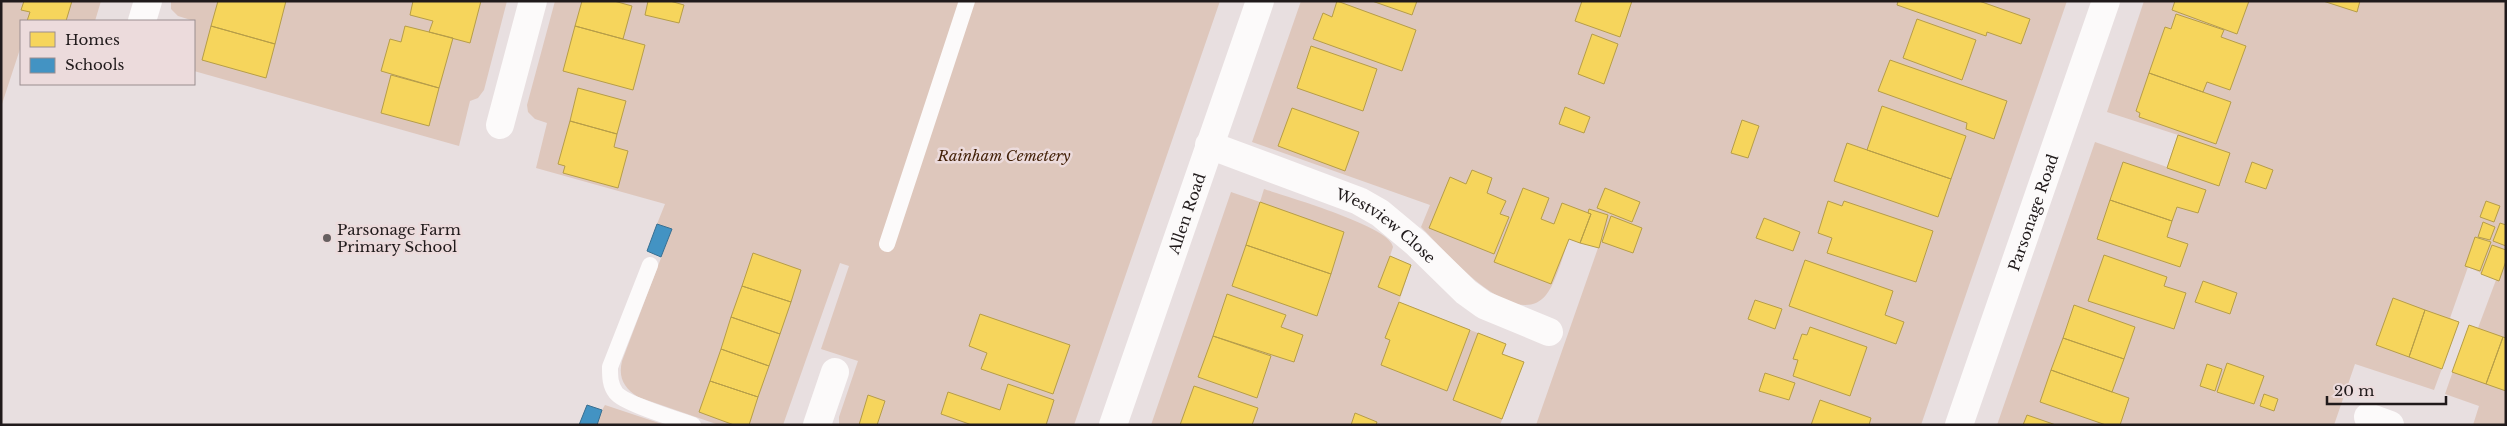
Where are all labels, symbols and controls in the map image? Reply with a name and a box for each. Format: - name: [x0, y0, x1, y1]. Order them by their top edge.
- legend: [20, 20, 195, 85]
- text: Homes: [65, 30, 120, 49]
- text: Schools: [65, 55, 125, 74]
- park label: Rainham Cemetery: [937, 146, 1071, 165]
- street label: Parsonage Road: [2004, 151, 2062, 273]
- street label: Allen Road: [1163, 170, 1209, 257]
- street label: Westview Close: [1333, 183, 1440, 267]
- place label: Parsonage Farm Primary School: [337, 220, 461, 256]
- marker: Parsonage Farm Primary School: [321, 232, 333, 244]
- scale bar: [2327, 374, 2446, 406]
- text: 20 m: [2334, 381, 2374, 400]

